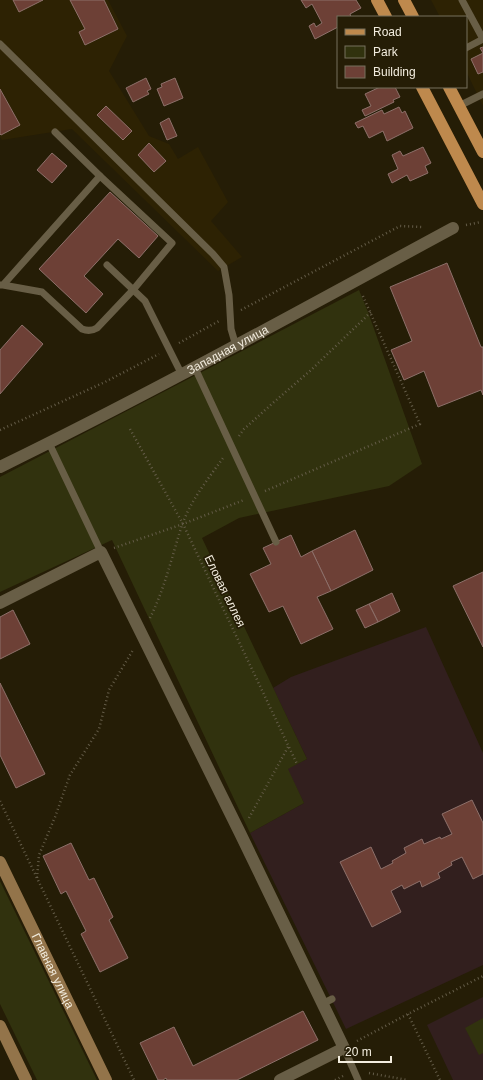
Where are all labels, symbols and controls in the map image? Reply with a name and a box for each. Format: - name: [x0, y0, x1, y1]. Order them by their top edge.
- legend: [337, 16, 467, 88]
- text: Road: [373, 25, 402, 39]
- text: Park: [373, 45, 399, 59]
- text: Building: [373, 65, 416, 79]
- street label: Западная улица: [185, 322, 271, 377]
- street label: Еловая аллея: [202, 553, 248, 629]
- street label: Главная улица: [29, 931, 77, 1011]
- scale bar: [339, 1038, 391, 1064]
- text: 20 m: [345, 1045, 372, 1059]

